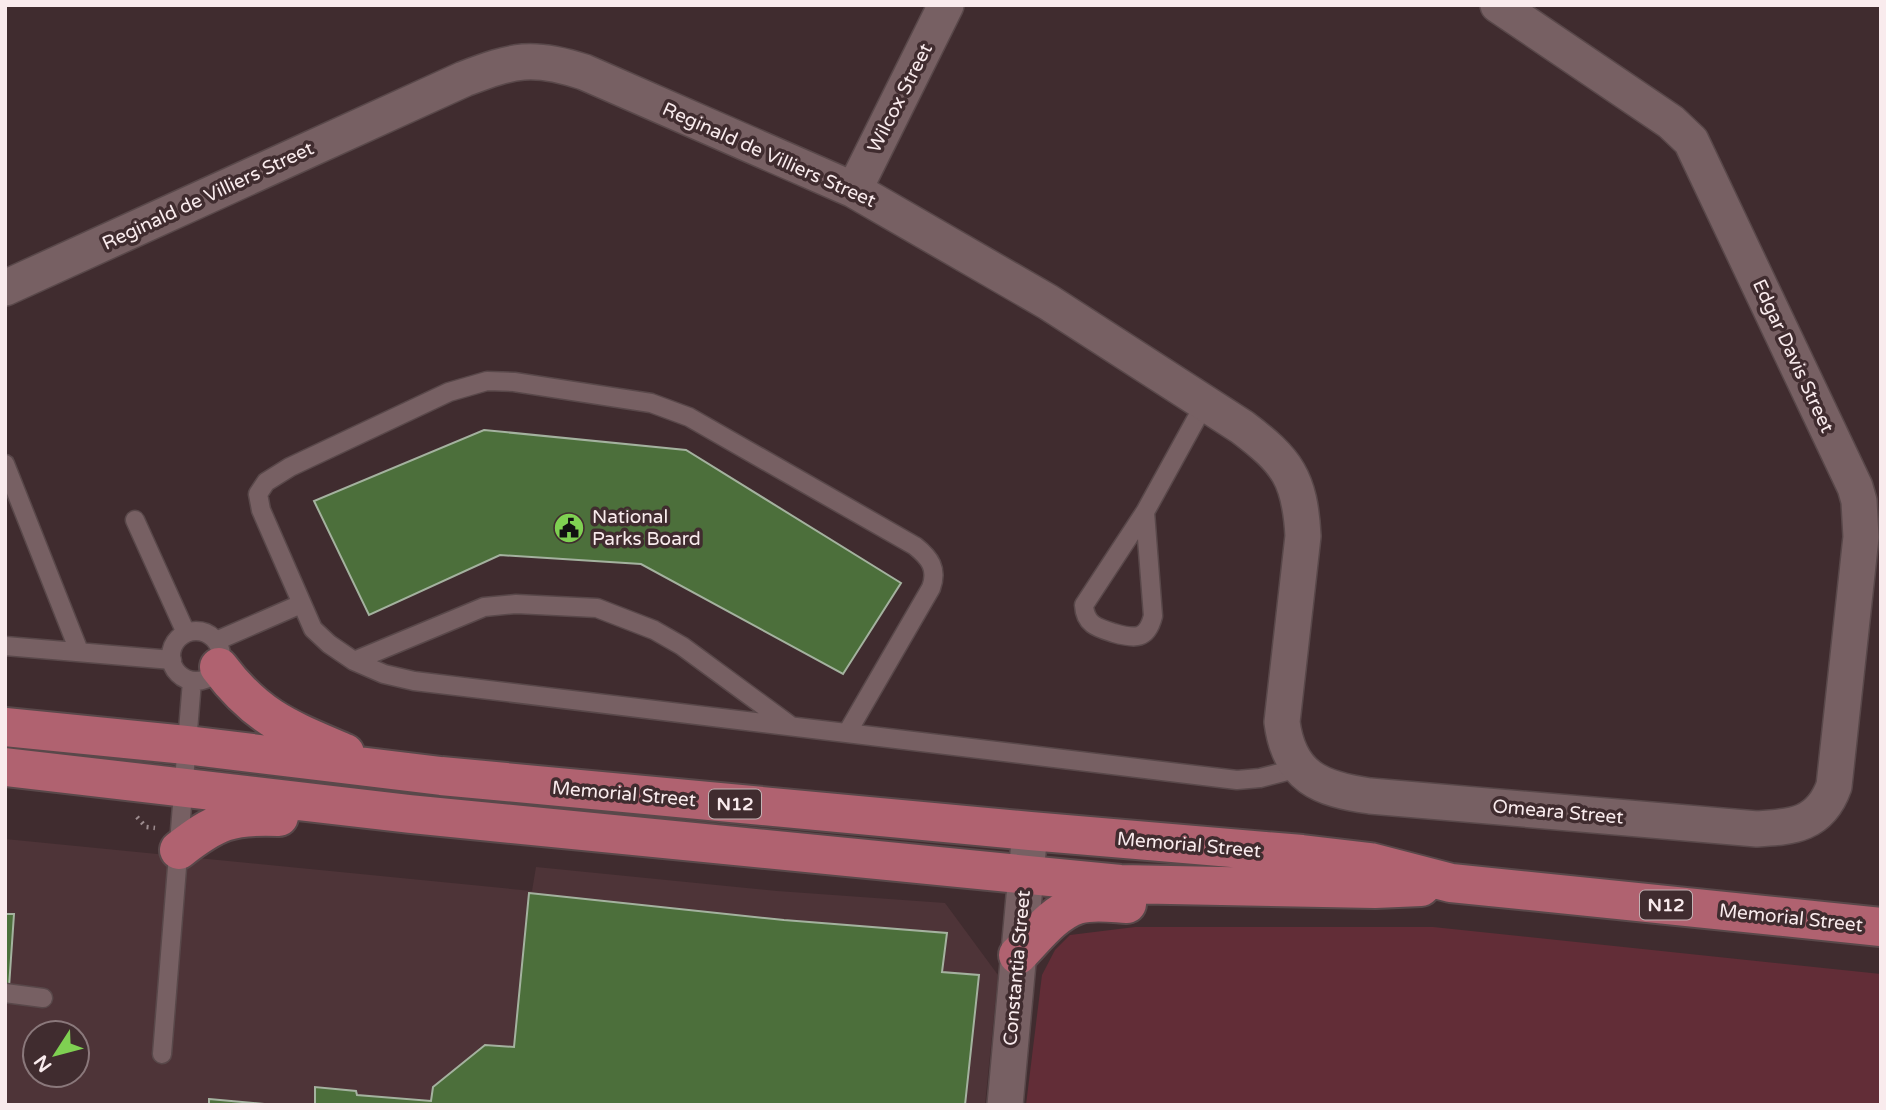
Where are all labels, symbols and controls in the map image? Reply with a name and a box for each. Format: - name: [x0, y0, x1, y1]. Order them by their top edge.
- street label: Wilcox Street: [863, 40, 937, 156]
- street label: Reginald de Villiers Street: [659, 98, 879, 212]
- street label: Reginald de Villiers Street: [99, 137, 317, 255]
- street label: Edgar Davis Street: [1748, 276, 1838, 436]
- place label: National Parks Board: [592, 506, 701, 550]
- public building icon: National Parks Board: [552, 511, 586, 545]
- street label: Memorial Street: [551, 777, 697, 811]
- road number: N12: [709, 790, 761, 818]
- street label: Omeara Street: [1492, 795, 1624, 829]
- street label: Memorial Street: [1116, 828, 1262, 862]
- street label: Constantia Street: [999, 889, 1035, 1047]
- road number: N12: [1640, 890, 1692, 920]
- street label: Memorial Street: [1718, 900, 1864, 936]
- north arrow: [21, 1019, 91, 1089]
- text: N: [30, 1051, 56, 1076]

